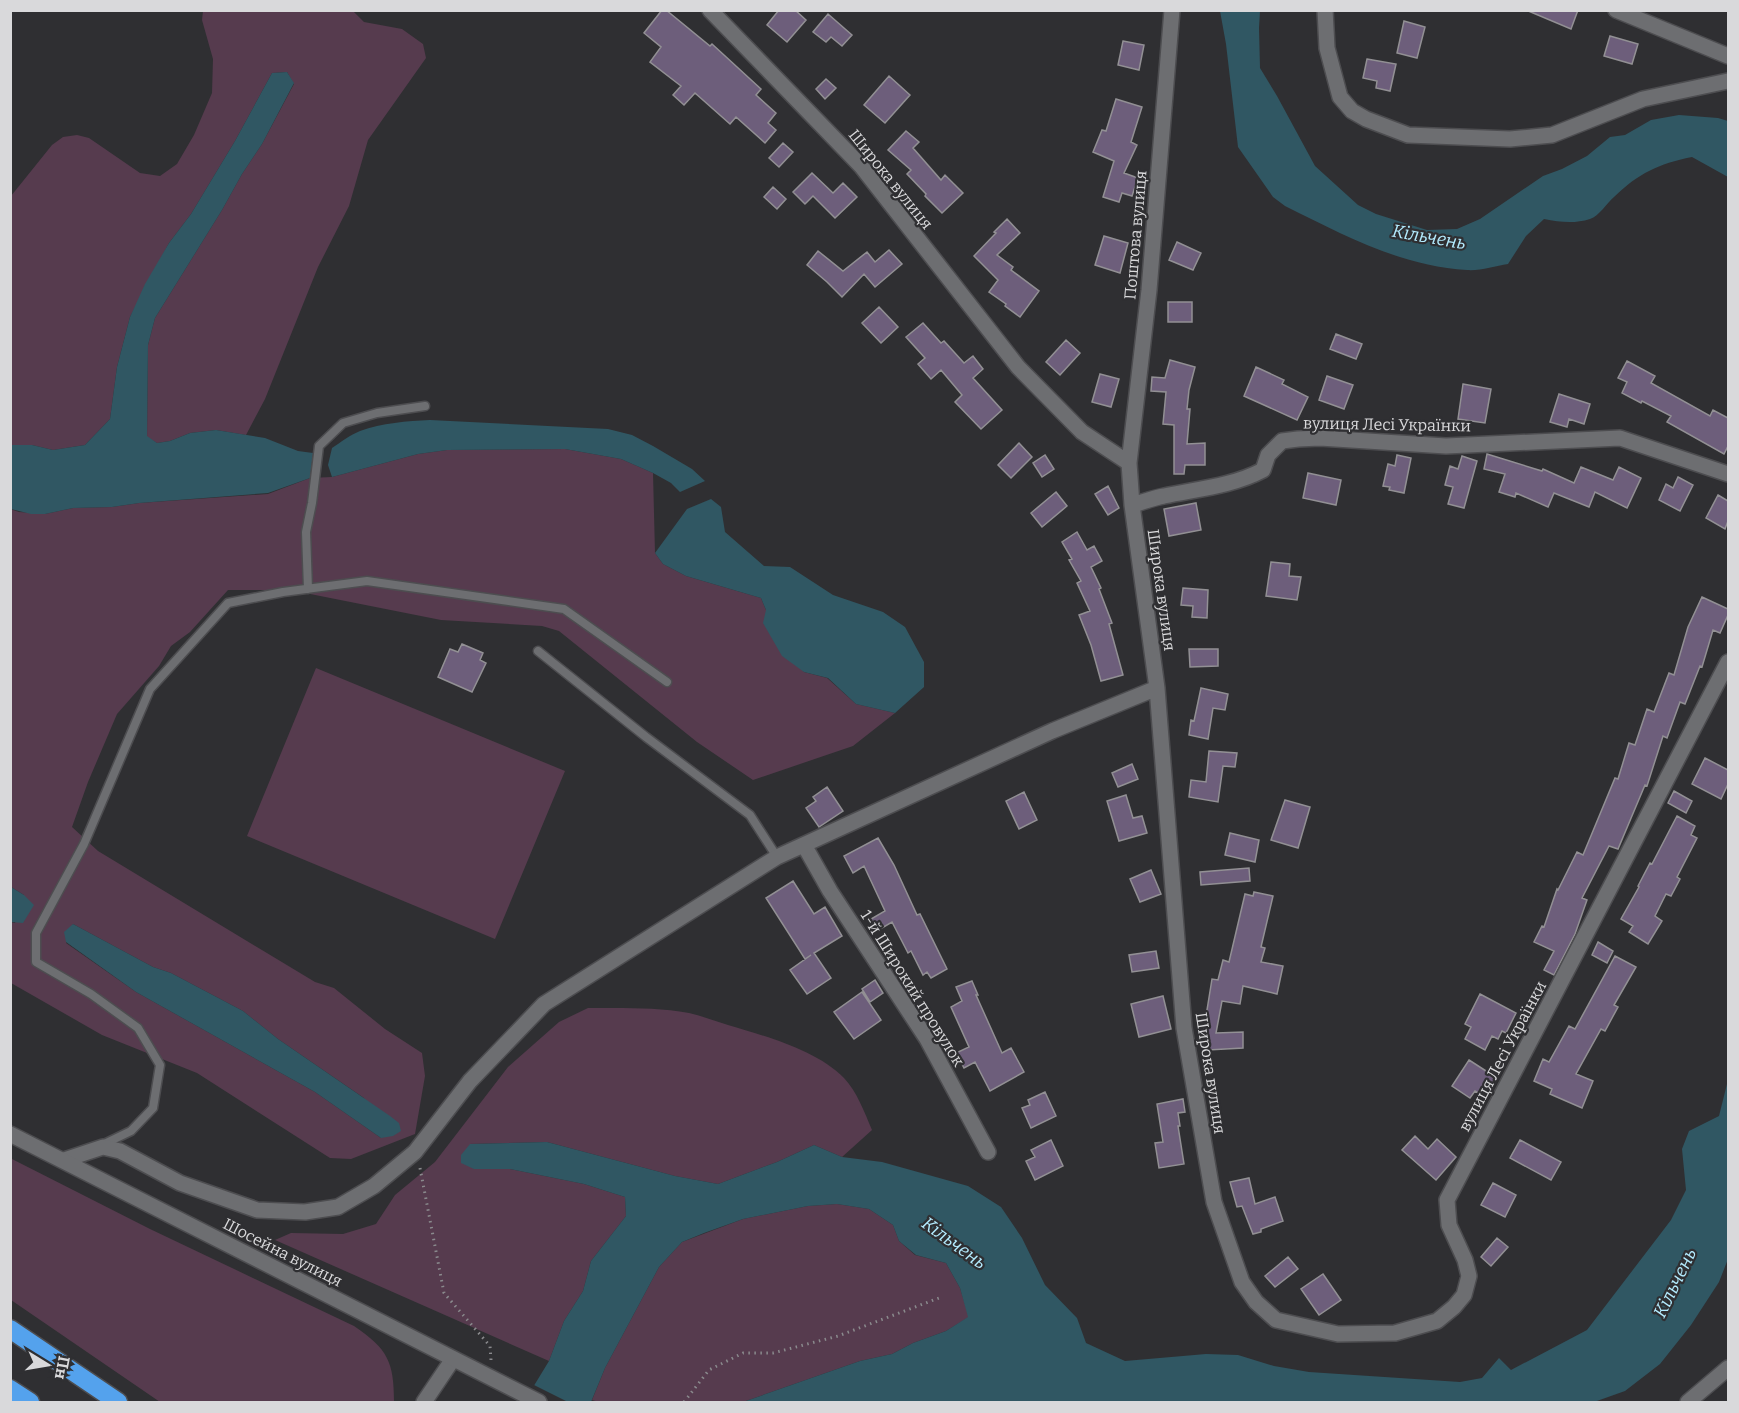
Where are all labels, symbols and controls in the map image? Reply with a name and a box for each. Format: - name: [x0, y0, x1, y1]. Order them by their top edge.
- street label: Широка вулиця: [845, 126, 937, 233]
- street label: Поштова вулиця: [1120, 169, 1151, 300]
- water label: Кільчень: [1390, 220, 1468, 254]
- street label: вулиця Лесі Українки: [1303, 414, 1471, 435]
- street label: Широка вулиця: [1144, 528, 1179, 652]
- street label: 1-й Широкий провулок: [857, 907, 969, 1070]
- street label: вулиця Лесі Українки: [1455, 978, 1550, 1135]
- street label: Широка вулиця: [1192, 1011, 1230, 1135]
- water label: Кільчень: [917, 1212, 991, 1274]
- street label: Шосейна вулиця: [220, 1214, 346, 1291]
- water label: Кільчень: [1649, 1245, 1701, 1321]
- north arrow: [18, 1335, 78, 1395]
- text: Пн: [51, 1355, 74, 1381]

